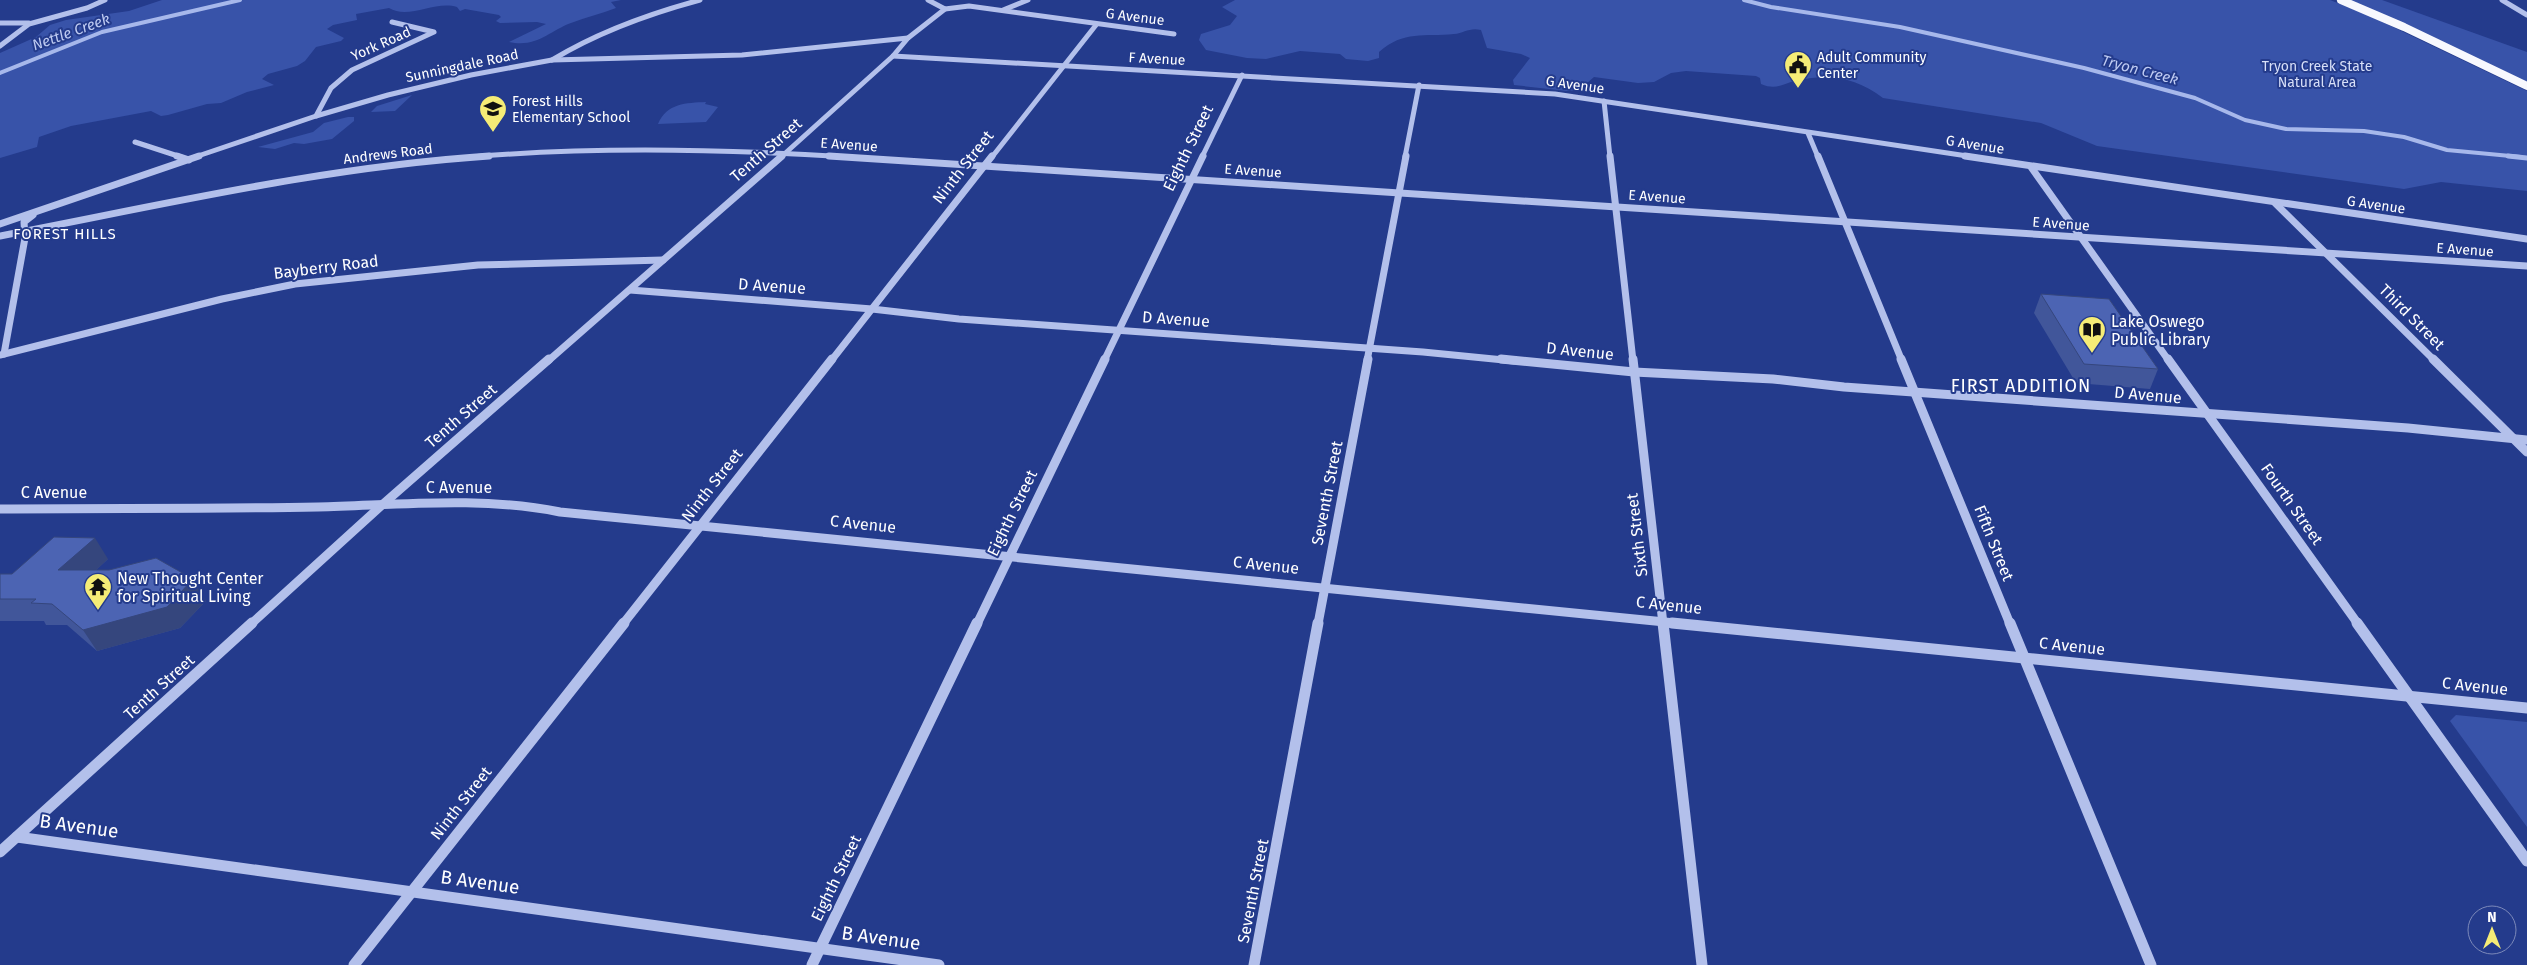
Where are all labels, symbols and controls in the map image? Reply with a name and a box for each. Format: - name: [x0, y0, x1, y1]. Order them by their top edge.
- street label: G Avenue: [1105, 5, 1165, 29]
- water label: Nettle Creek: [30, 10, 112, 54]
- street label: York Road: [348, 23, 414, 65]
- street label: Sunningdale Road: [404, 46, 520, 86]
- street label: F Avenue: [1128, 49, 1186, 69]
- place label: Adult Community Center: [1817, 49, 1926, 82]
- public building icon: Adult Community Center: [1783, 50, 1813, 89]
- water label: Tryon Creek: [2100, 51, 2180, 89]
- park label: Tryon Creek State Natural Area: [2262, 58, 2372, 91]
- street label: G Avenue: [1545, 72, 1605, 98]
- place label: Forest Hills Elementary School: [512, 93, 630, 126]
- school or university icon: Forest Hills Elementary School: [478, 94, 508, 133]
- street label: Eighth Street: [1159, 102, 1217, 194]
- street label: Tenth Street: [726, 114, 806, 186]
- street label: Ninth Street: [929, 126, 998, 207]
- street label: G Avenue: [1945, 132, 2005, 158]
- street label: E Avenue: [820, 135, 878, 155]
- street label: Andrews Road: [342, 140, 434, 168]
- street label: E Avenue: [1224, 161, 1282, 181]
- street label: E Avenue: [1628, 187, 1686, 207]
- street label: G Avenue: [2346, 192, 2406, 218]
- street label: E Avenue: [2032, 214, 2090, 234]
- district label: FOREST HILLS: [13, 225, 117, 243]
- street label: E Avenue: [2436, 240, 2494, 260]
- street label: Bayberry Road: [272, 251, 380, 283]
- street label: D Avenue: [738, 274, 806, 298]
- street label: Third Street: [2375, 280, 2449, 354]
- street label: D Avenue: [1142, 307, 1210, 331]
- place label: Lake Oswego Public Library: [2111, 312, 2210, 349]
- library icon: Lake Oswego Public Library: [2077, 315, 2107, 354]
- street label: D Avenue: [1545, 338, 1615, 364]
- district label: FIRST ADDITION: [1951, 375, 2091, 397]
- street label: Tenth Street: [421, 380, 501, 452]
- street label: D Avenue: [2113, 383, 2183, 407]
- street label: Seventh Street: [1308, 439, 1346, 547]
- street label: Ninth Street: [678, 444, 747, 525]
- street label: Fourth Street: [2257, 460, 2327, 549]
- street label: Eighth Street: [983, 467, 1041, 559]
- street label: C Avenue: [426, 478, 492, 497]
- street label: C Avenue: [21, 483, 87, 502]
- street label: Sixth Street: [1622, 492, 1652, 578]
- street label: Fifth Street: [1970, 502, 2018, 584]
- street label: C Avenue: [829, 511, 897, 537]
- street label: C Avenue: [1232, 552, 1300, 578]
- place label: New Thought Center for Spiritual Living: [117, 569, 264, 606]
- temple icon: New Thought Center for Spiritual Living: [83, 572, 113, 611]
- street label: C Avenue: [1635, 592, 1703, 618]
- street label: C Avenue: [2038, 633, 2106, 659]
- street label: Tenth Street: [120, 650, 198, 724]
- street label: C Avenue: [2441, 673, 2509, 699]
- street label: Ninth Street: [427, 762, 496, 843]
- street label: B Avenue: [38, 809, 120, 843]
- street label: Eighth Street: [807, 832, 865, 924]
- street label: Seventh Street: [1234, 837, 1272, 945]
- street label: B Avenue: [439, 865, 521, 899]
- north arrow: [2467, 905, 2517, 955]
- text: N: [2487, 909, 2497, 926]
- street label: B Avenue: [840, 921, 922, 955]

